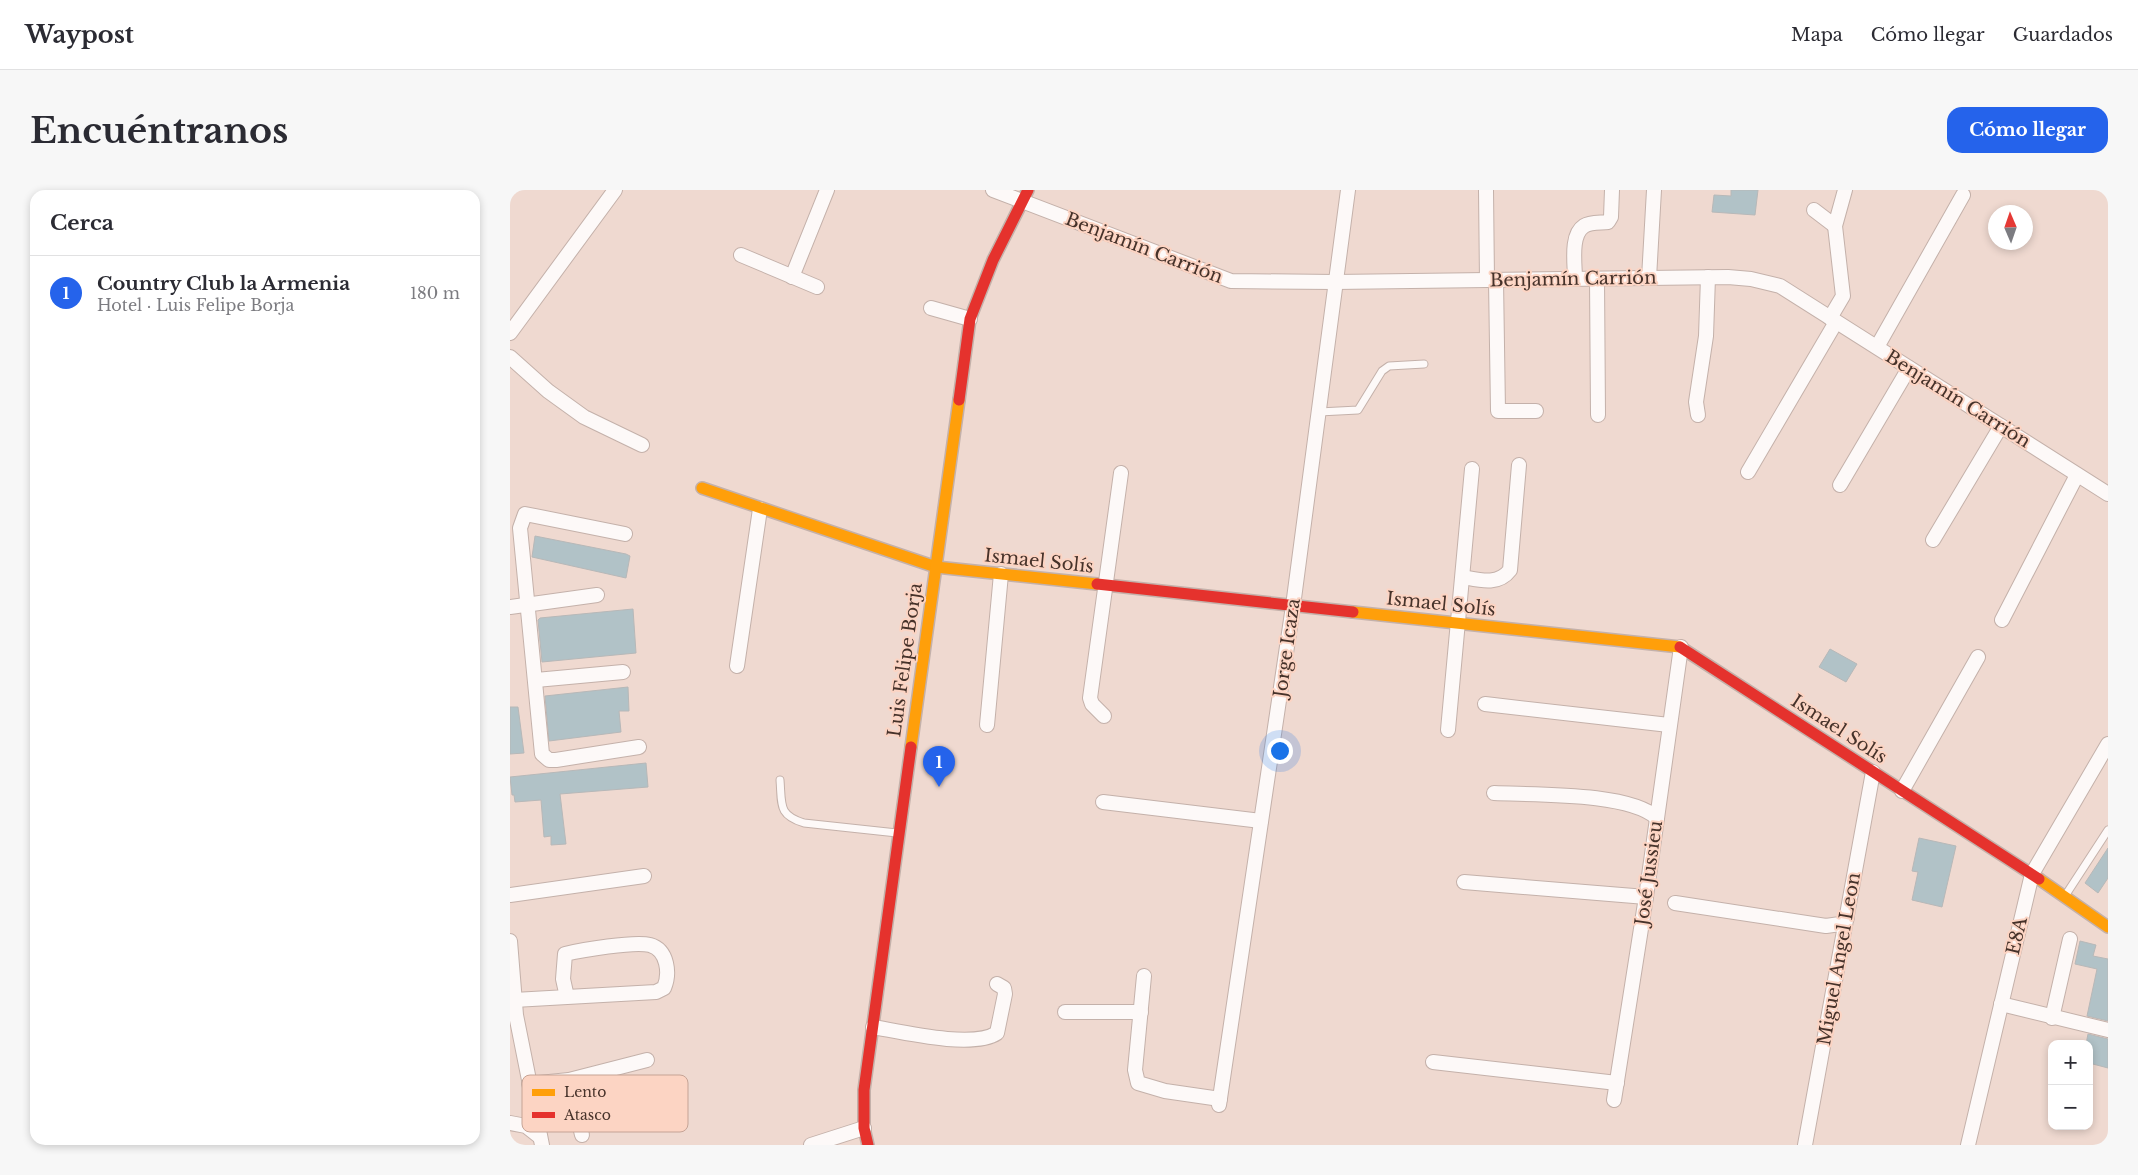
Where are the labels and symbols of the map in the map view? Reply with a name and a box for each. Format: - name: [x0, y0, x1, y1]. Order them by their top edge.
- north arrow: [1988, 205, 2033, 250]
- street label: Benjamín Carrión: [1062, 208, 1226, 288]
- street label: Benjamín Carrión: [1489, 267, 1657, 291]
- street label: Benjamín Carrión: [1881, 345, 2035, 453]
- street label: Ismael Solís: [983, 544, 1095, 578]
- street label: Luis Felipe Borja: [883, 581, 927, 739]
- street label: Ismael Solís: [1385, 587, 1497, 621]
- street label: Jorge Icaza: [1269, 597, 1305, 701]
- street label: Ismael Solís: [1787, 690, 1891, 768]
- your location: [1267, 738, 1293, 764]
- pin: 1: [923, 746, 955, 787]
- street label: José Jussieu: [1630, 819, 1667, 929]
- street label: Miguel Angel Leon: [1813, 871, 1865, 1047]
- street label: E8A: [2002, 914, 2032, 957]
- legend: [522, 1075, 688, 1132]
- text: Lento: [564, 1083, 606, 1101]
- text: Atasco: [563, 1106, 611, 1124]

